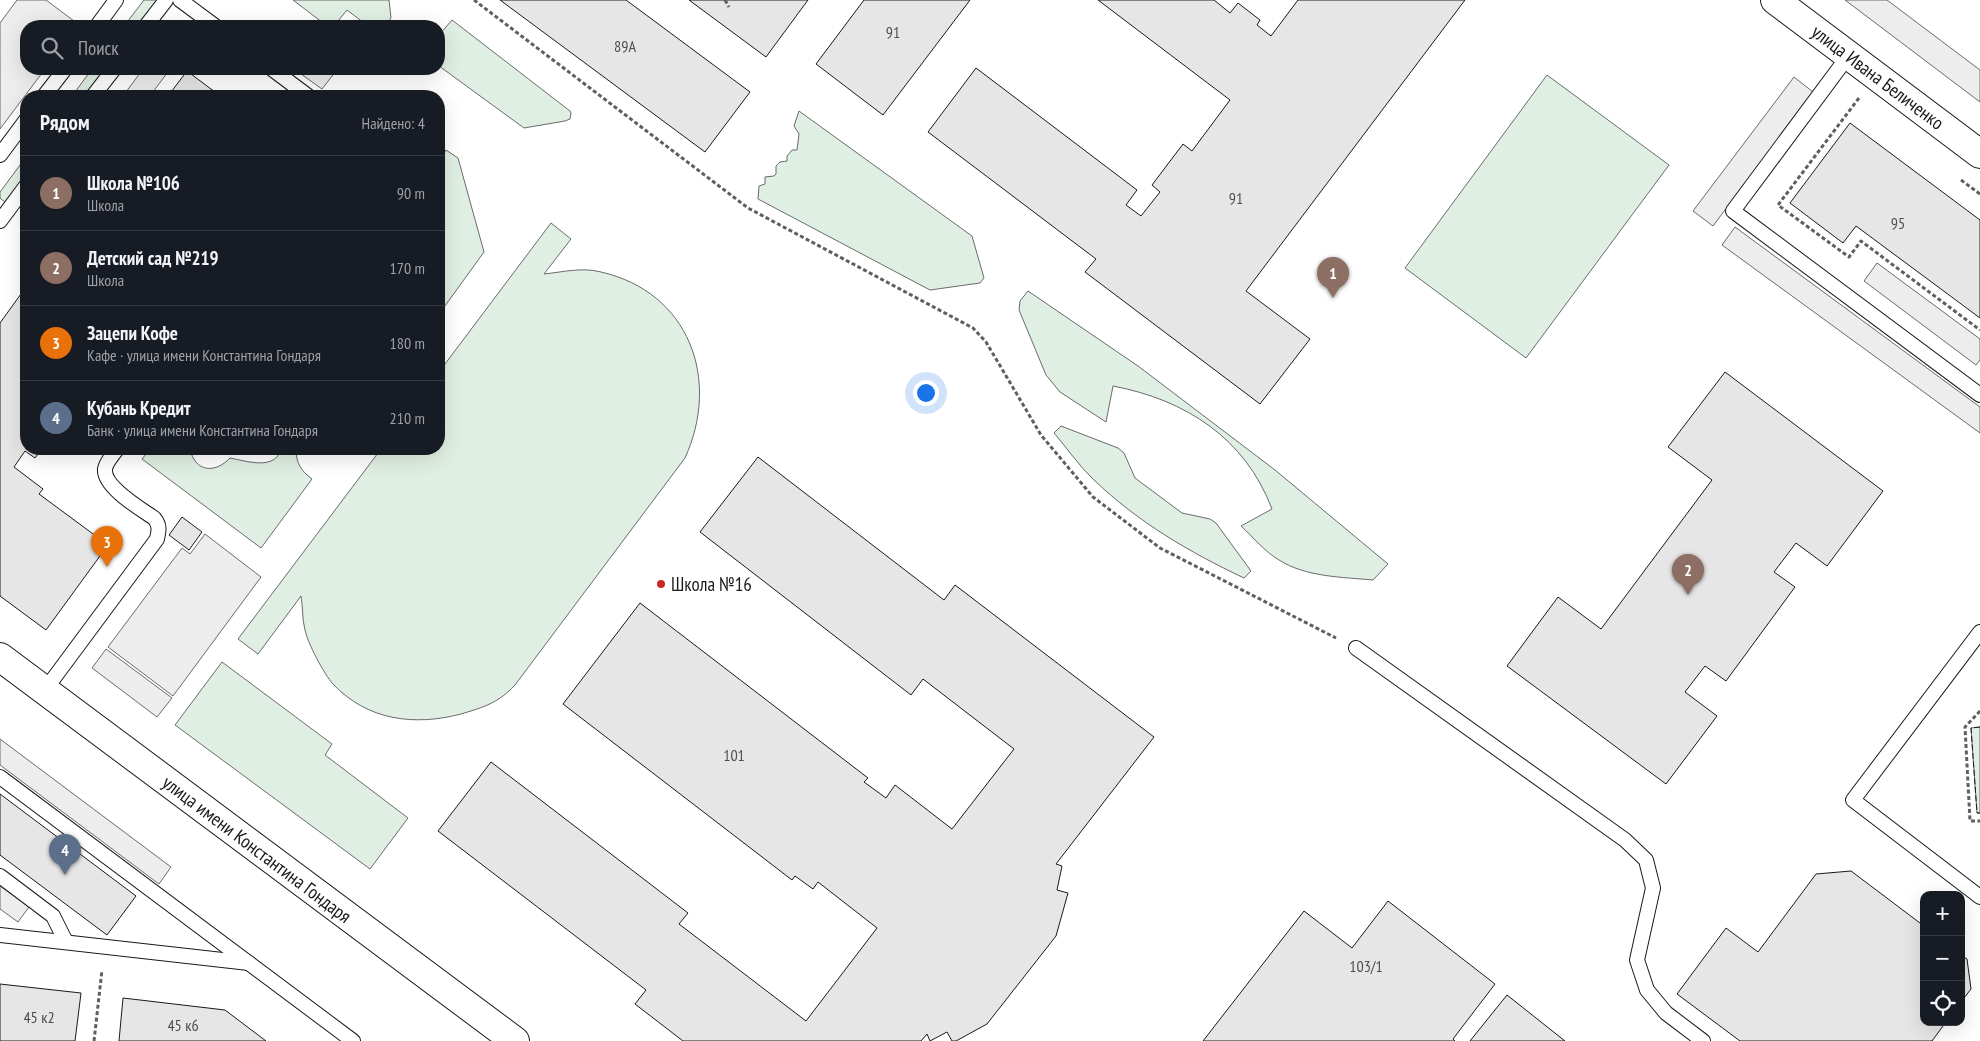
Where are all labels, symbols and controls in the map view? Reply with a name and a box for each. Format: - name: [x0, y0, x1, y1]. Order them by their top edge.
- street label: улица Ивана Беличенко: [1807, 19, 1949, 135]
- search box: [20, 20, 445, 75]
- house number: 91: [886, 22, 900, 42]
- icon: search: [38, 34, 66, 62]
- text: Поиск: [78, 36, 119, 60]
- house number: 89А: [614, 36, 636, 56]
- text: Рядом: [40, 109, 90, 136]
- text: Найдено: 4: [362, 113, 425, 133]
- text: Школа №106: [87, 171, 180, 195]
- text: 1: [52, 183, 60, 203]
- text: 90 m: [397, 183, 425, 203]
- house number: 91: [1229, 188, 1243, 208]
- text: Школа: [87, 195, 124, 215]
- house number: 95: [1891, 213, 1905, 233]
- text: Детский сад №219: [87, 246, 219, 270]
- pin: 1: [1317, 257, 1349, 298]
- text: 2: [52, 258, 60, 278]
- text: 170 m: [390, 258, 425, 278]
- text: Школа: [87, 270, 124, 290]
- text: Зацепи Кофе: [87, 321, 178, 345]
- text: 3: [52, 333, 60, 353]
- text: 180 m: [390, 333, 425, 353]
- text: Кафе · улица имени Константина Гондаря: [87, 345, 321, 365]
- your location: [913, 380, 939, 406]
- text: Кубань Кредит: [87, 396, 191, 420]
- text: 4: [52, 408, 60, 428]
- text: 210 m: [390, 408, 425, 428]
- text: Банк · улица имени Константина Гондаря: [87, 420, 318, 440]
- pin: 3: [91, 526, 123, 567]
- pin: 2: [1672, 554, 1704, 595]
- place label: Школа №16: [671, 572, 752, 596]
- marker: Школа №16: [655, 578, 667, 590]
- house number: 101: [723, 745, 745, 765]
- street label: улица имени Константина Гондаря: [158, 770, 356, 928]
- pin: 4: [49, 834, 81, 875]
- map controls: [1920, 891, 1965, 1026]
- button: +: [1920, 891, 1965, 936]
- button: −: [1920, 936, 1965, 981]
- house number: 103/1: [1349, 956, 1383, 976]
- button: locate: [1920, 981, 1965, 1026]
- house number: 45 к2: [23, 1007, 55, 1027]
- house number: 45 к6: [167, 1015, 199, 1035]

